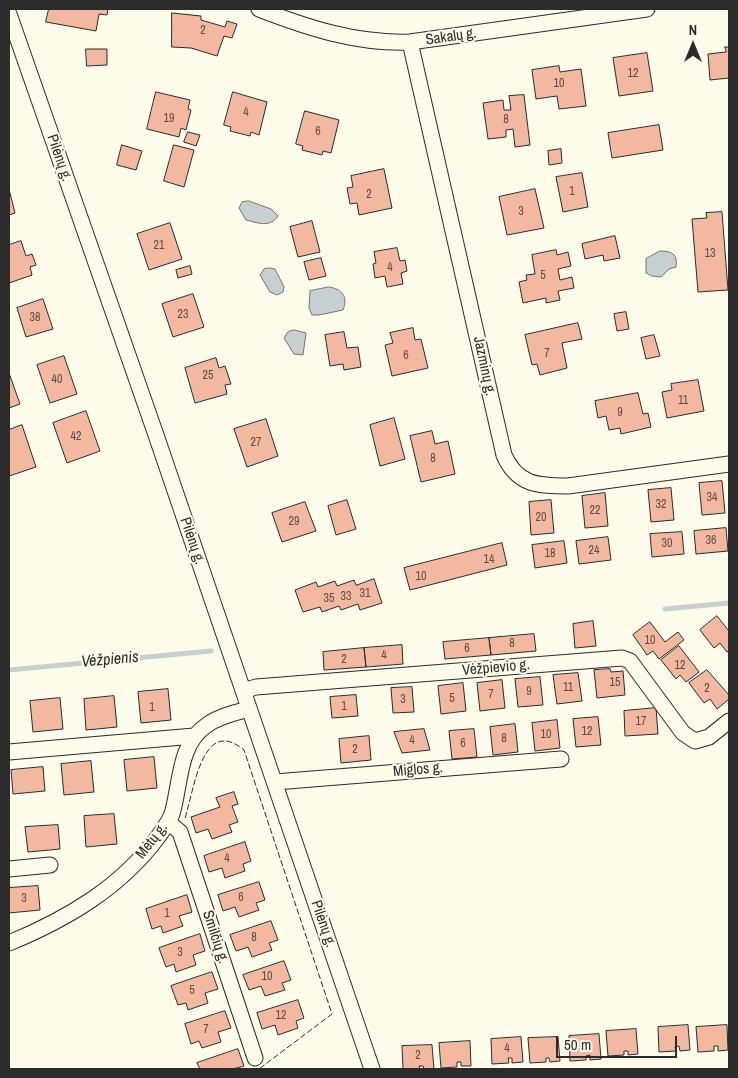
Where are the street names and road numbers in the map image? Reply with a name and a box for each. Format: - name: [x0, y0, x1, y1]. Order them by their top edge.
- street label: Sakalų g.: [424, 25, 478, 49]
- street label: Pilėnų g.: [43, 132, 75, 184]
- street label: Jazminų g.: [469, 335, 499, 397]
- street label: Pilėnų g.: [176, 515, 208, 567]
- street label: Vėžpievio g.: [461, 656, 531, 680]
- street label: Miglos g.: [392, 759, 444, 781]
- street label: Mėtų g.: [132, 819, 172, 863]
- street label: Pilėnų g.: [307, 898, 339, 950]
- street label: Smilčių g.: [198, 908, 232, 966]

